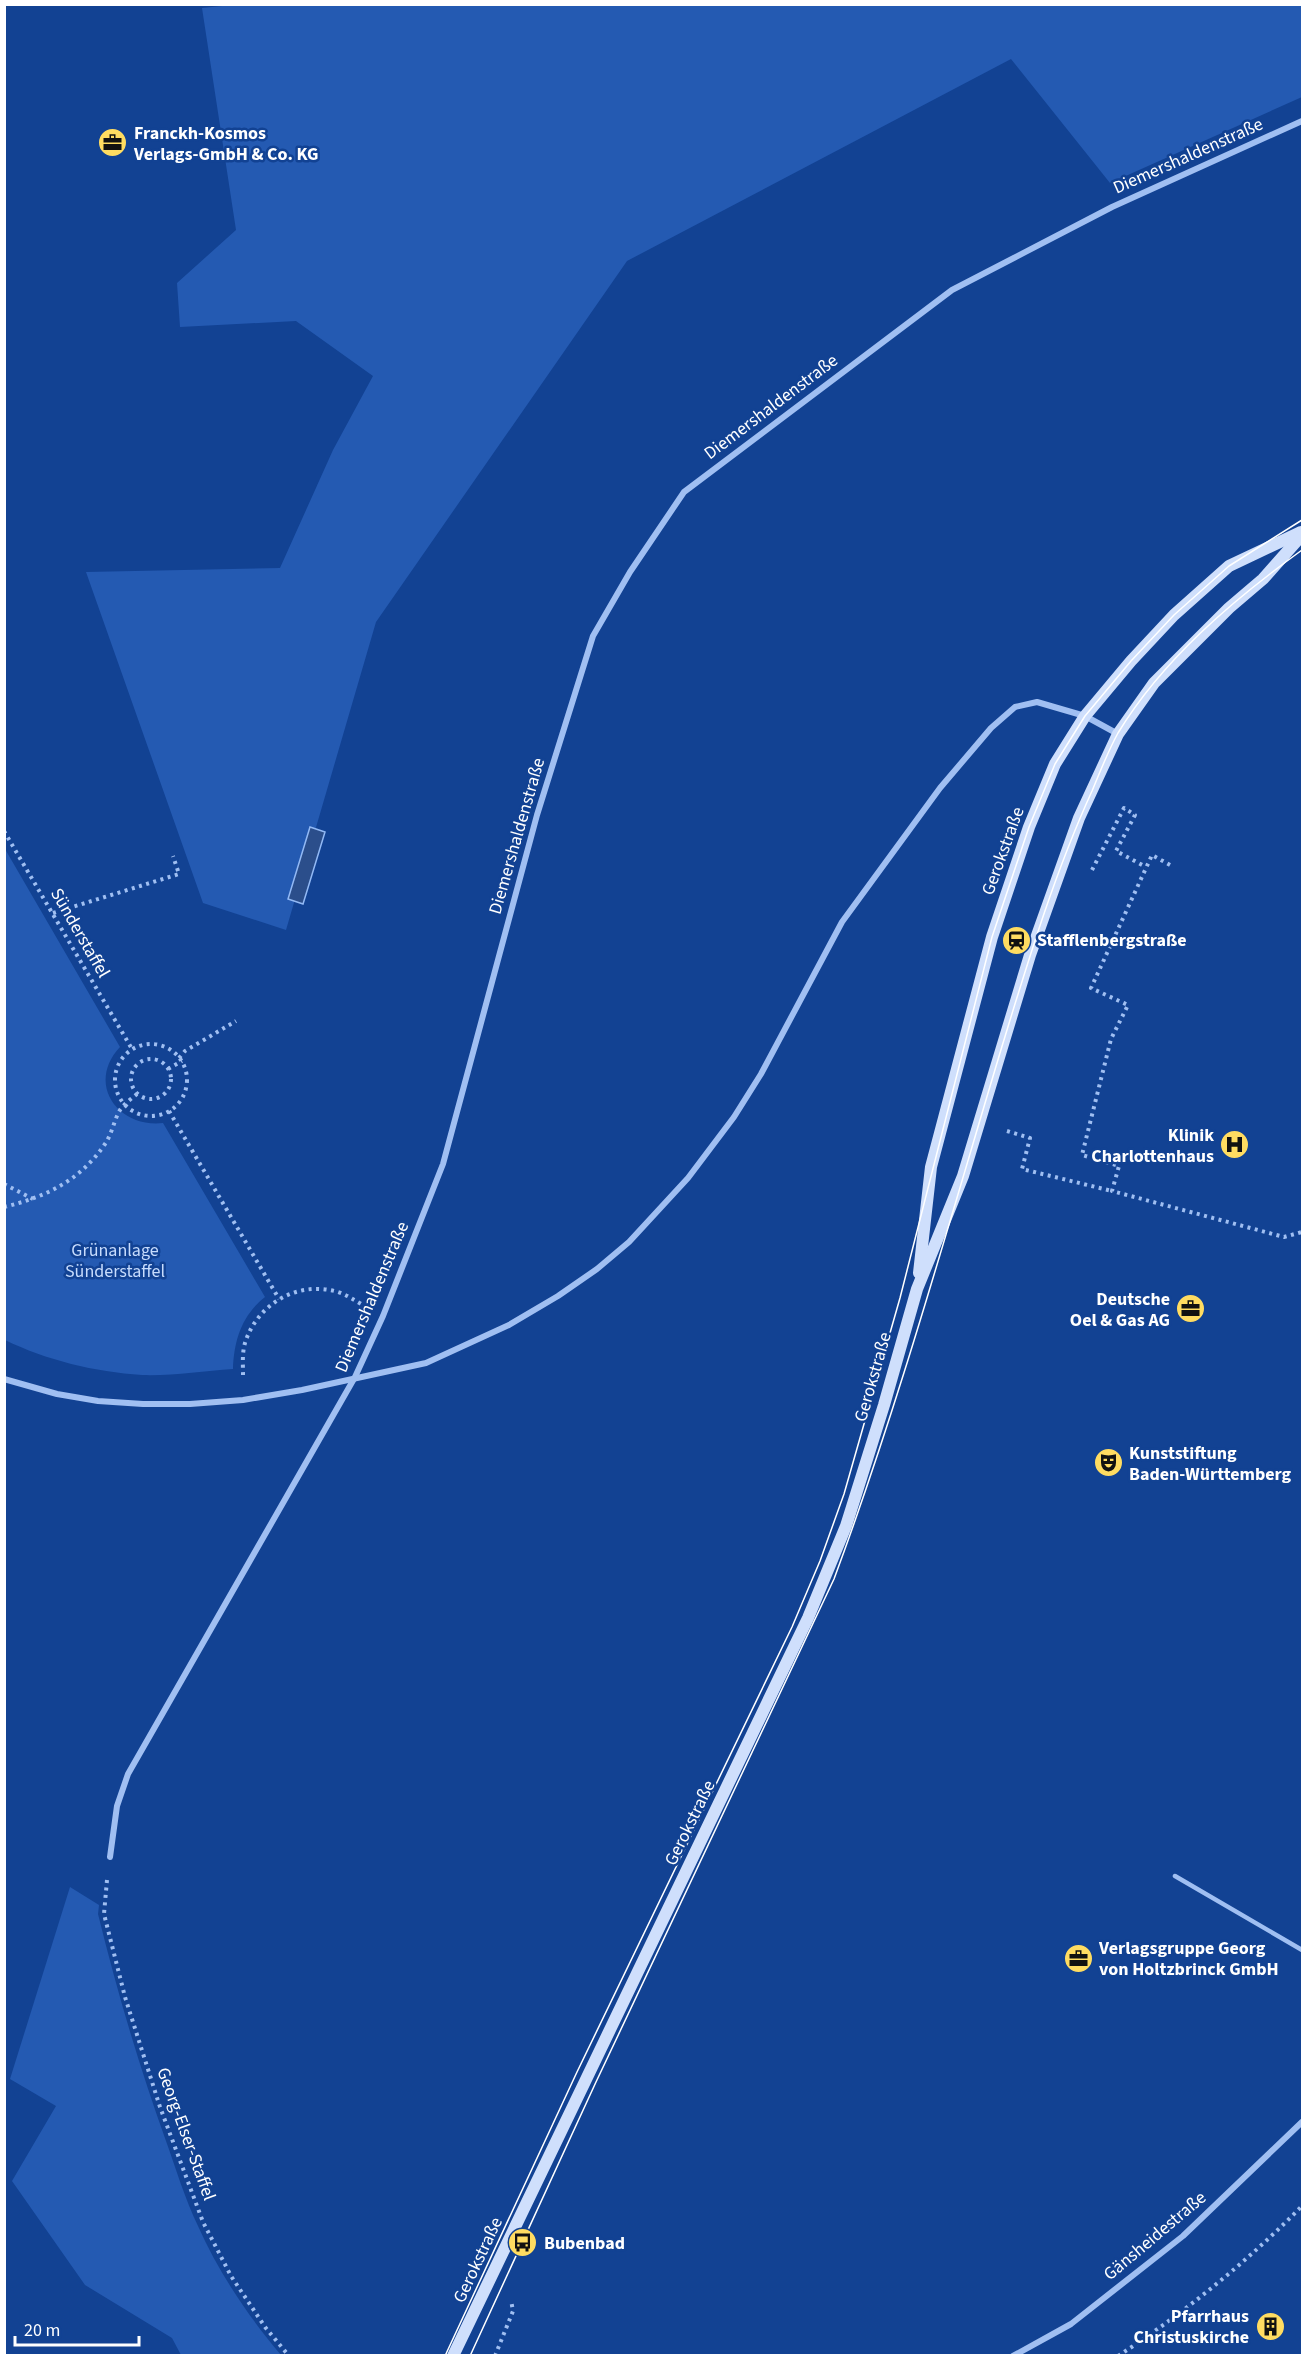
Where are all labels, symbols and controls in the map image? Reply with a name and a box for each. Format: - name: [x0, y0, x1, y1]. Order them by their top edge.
- street label: Diemershaldenstraße: [1109, 112, 1267, 200]
- place label: Franckh-Kosmos Verlags-GmbH & Co. KG: [133, 121, 318, 167]
- office icon: Franckh-Kosmos Verlags-GmbH & Co. KG: [97, 127, 129, 159]
- street label: Diemershaldenstraße: [699, 348, 843, 466]
- street label: Diemershaldenstraße: [483, 755, 551, 917]
- street label: Gerokstraße: [975, 803, 1031, 899]
- street label: Sünderstaffel: [44, 883, 116, 983]
- station icon: Stafflenbergstraße: [1000, 924, 1032, 956]
- place label: Stafflenbergstraße: [1037, 928, 1187, 953]
- place label: Klinik Charlottenhaus: [1091, 1123, 1214, 1169]
- hospital icon: Klinik Charlottenhaus: [1219, 1129, 1251, 1161]
- street label: Diemershaldenstraße: [329, 1218, 415, 1376]
- park label: Grünanlage Sünderstaffel: [65, 1238, 165, 1284]
- place label: Deutsche Oel & Gas AG: [1070, 1287, 1170, 1333]
- office icon: Deutsche Oel & Gas AG: [1175, 1293, 1207, 1325]
- street label: Gerokstraße: [848, 1329, 898, 1425]
- place label: Kunststiftung Baden-Württemberg: [1129, 1441, 1292, 1487]
- theatre icon: Kunststiftung Baden-Württemberg: [1092, 1447, 1124, 1479]
- street label: Gerokstraße: [659, 1776, 721, 1870]
- place label: Verlagsgruppe Georg von Holtzbrinck GmbH: [1098, 1936, 1279, 1982]
- office icon: Verlagsgruppe Georg von Holtzbrinck GmbH: [1062, 1942, 1094, 1974]
- street label: Georg-Elser-Staffel: [150, 2064, 222, 2204]
- street label: Gänsheidestraße: [1098, 2186, 1212, 2286]
- street label: Gerokstraße: [447, 2213, 509, 2307]
- bus stop icon: Bubenbad: [507, 2227, 539, 2259]
- place label: Bubenbad: [544, 2231, 625, 2256]
- place label: Pfarrhaus Christuskirche: [1134, 2304, 1249, 2350]
- scale bar: [15, 2309, 140, 2347]
- building icon: Pfarrhaus Christuskirche: [1254, 2310, 1286, 2342]
- text: 20 m: [24, 2318, 60, 2343]

